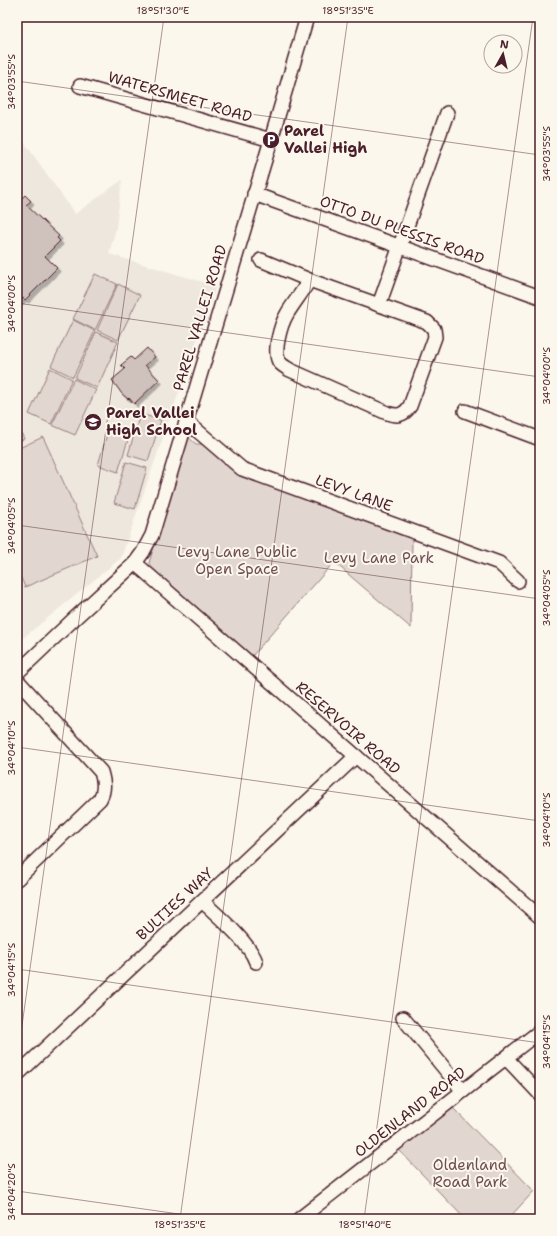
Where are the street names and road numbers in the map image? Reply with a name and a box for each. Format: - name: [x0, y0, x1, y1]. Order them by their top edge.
- street label: WATERSMEET ROAD: [106, 67, 254, 127]
- street label: OTTO DU PLESSIS ROAD: [317, 191, 487, 269]
- street label: PAREL VALLEI ROAD: [168, 242, 232, 393]
- street label: LEVY LANE: [313, 470, 395, 516]
- street label: RESERVOIR ROAD: [291, 677, 405, 779]
- street label: BULTIES WAY: [132, 863, 218, 945]
- street label: OLDENLAND ROAD: [350, 1062, 470, 1162]

